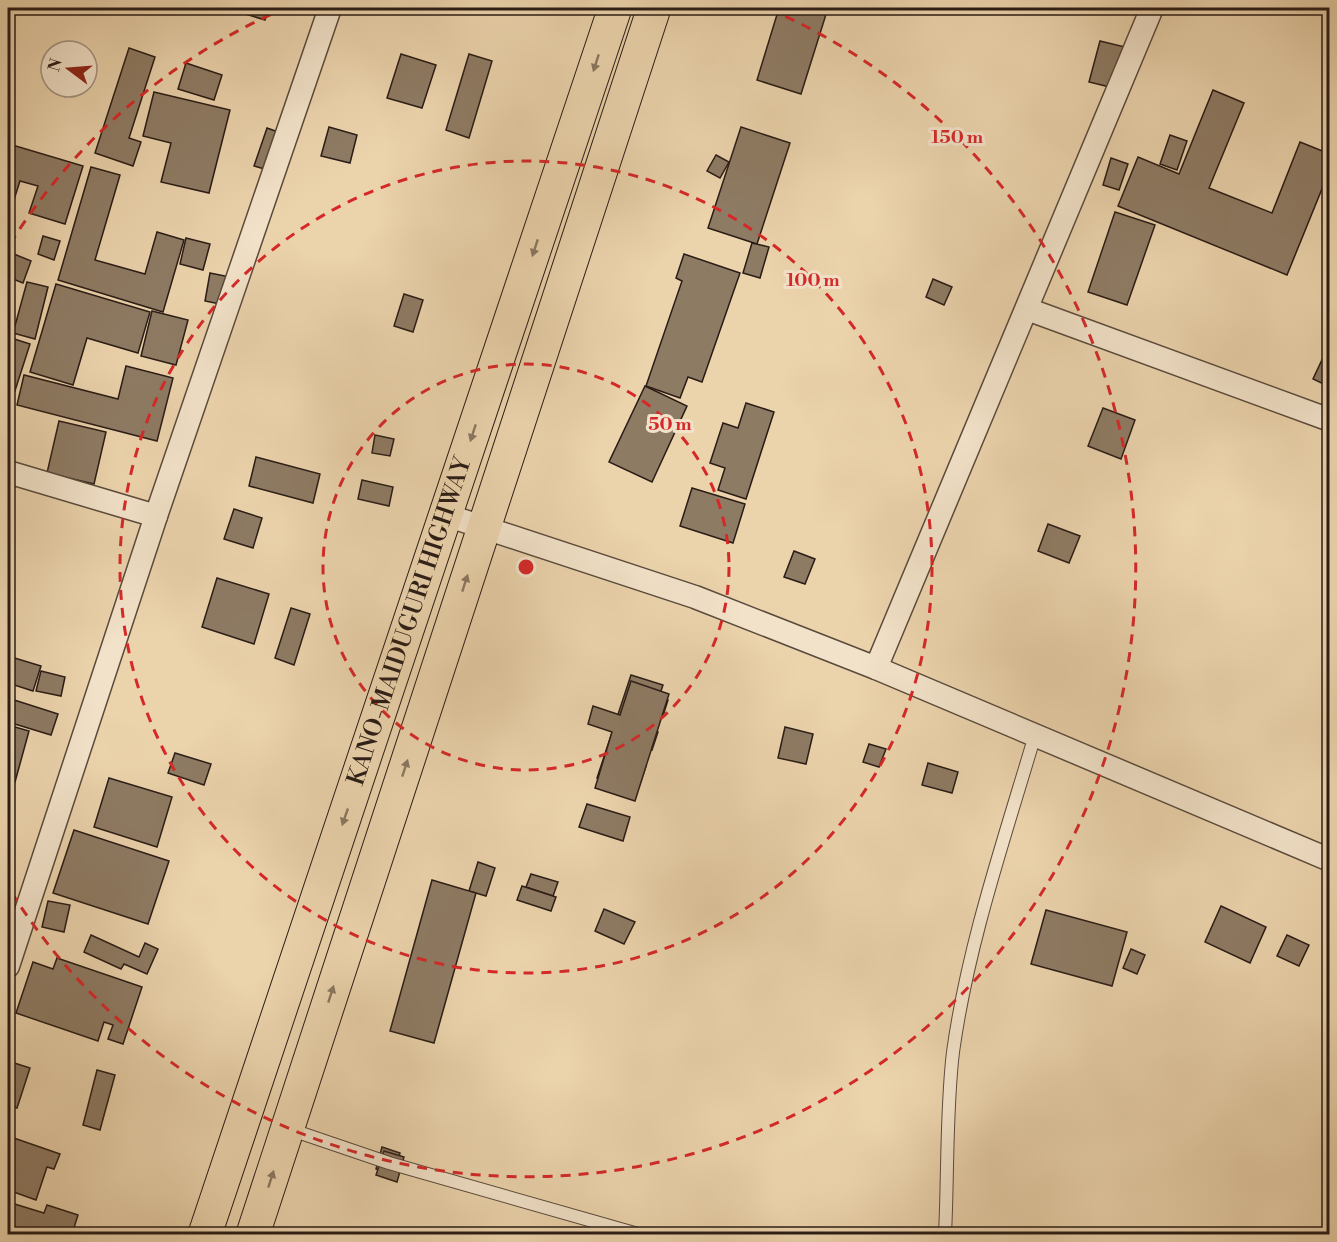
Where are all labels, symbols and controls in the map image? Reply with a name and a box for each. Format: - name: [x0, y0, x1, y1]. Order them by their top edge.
- north arrow: [39, 39, 99, 99]
- one-way arrow: [591, 54, 600, 72]
- text: N: [44, 56, 67, 74]
- text: 150 m: [931, 126, 984, 149]
- one-way arrow: [529, 239, 539, 257]
- text: 100 m: [786, 269, 840, 292]
- text: 50 m: [648, 413, 692, 436]
- one-way arrow: [468, 424, 477, 442]
- street label: KANO-MAIDUGURI HIGHWAY: [341, 452, 479, 789]
- centre of rings: [516, 557, 536, 577]
- one-way arrow: [461, 574, 470, 592]
- one-way arrow: [400, 759, 410, 777]
- one-way arrow: [339, 808, 349, 826]
- one-way arrow: [327, 985, 337, 1003]
- one-way arrow: [267, 1170, 276, 1188]

